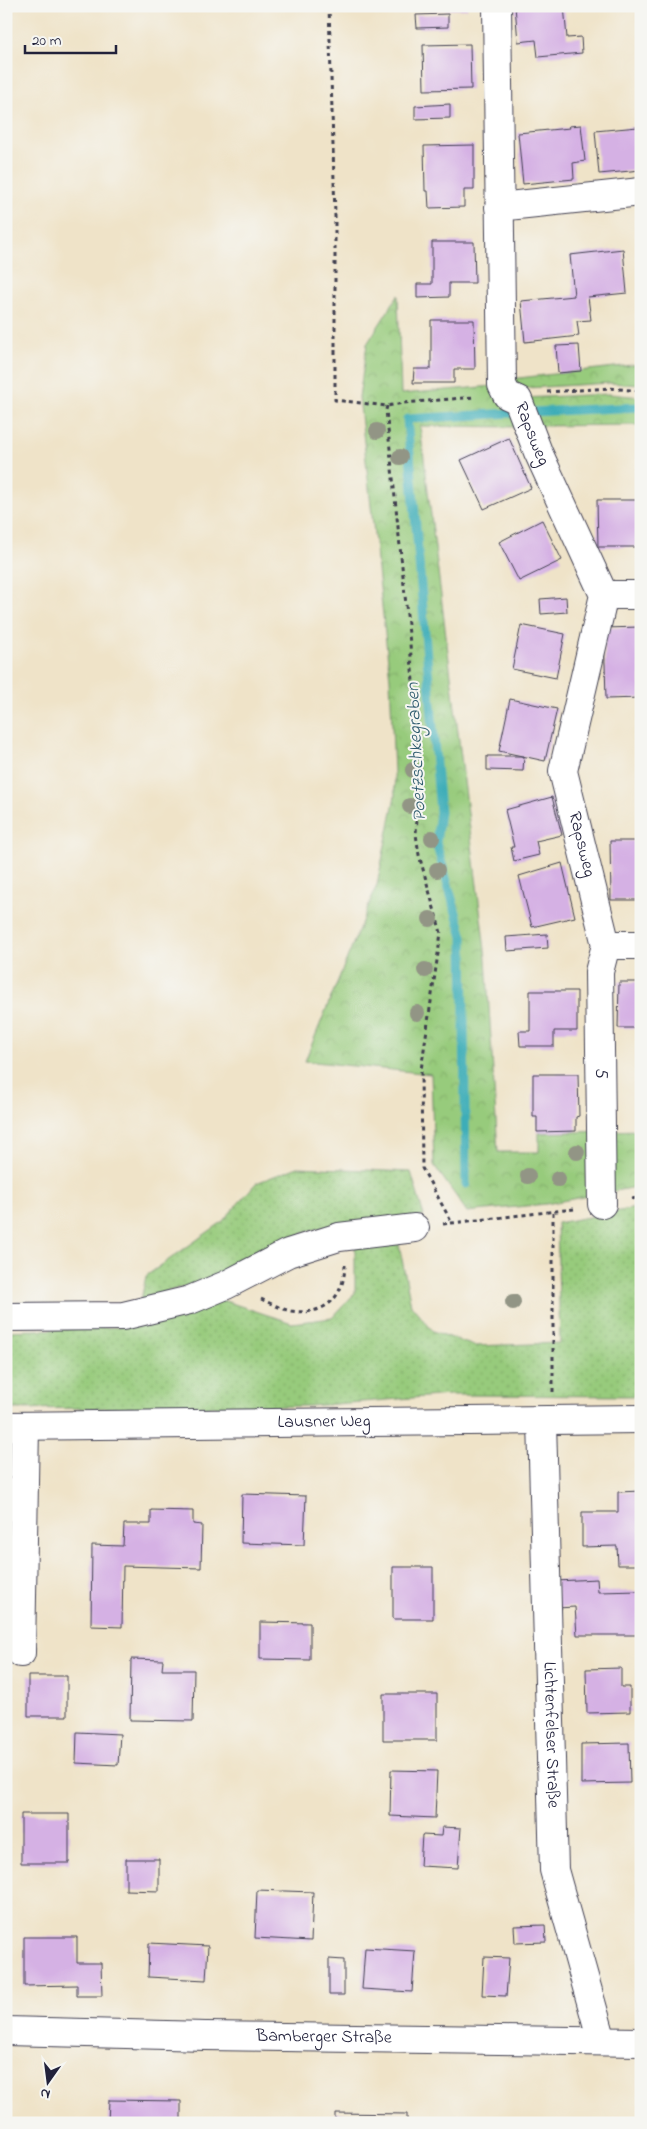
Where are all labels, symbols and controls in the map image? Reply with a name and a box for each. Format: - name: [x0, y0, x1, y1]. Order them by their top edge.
- scale bar: [25, 22, 116, 54]
- text: 20 m: [32, 30, 62, 52]
- street label: Rapsweg: [507, 398, 556, 471]
- water label: Poetzschkegraben: [400, 681, 435, 822]
- street label: Rapsweg: [561, 809, 602, 880]
- street label: 5: [587, 1068, 613, 1079]
- street label: Lausner Weg: [277, 1409, 371, 1436]
- street label: Lichtenfelser Straße: [535, 1661, 565, 1810]
- street label: Bamberger Straße: [255, 2024, 393, 2052]
- north arrow: [22, 2056, 72, 2106]
- text: N: [38, 2082, 52, 2104]

